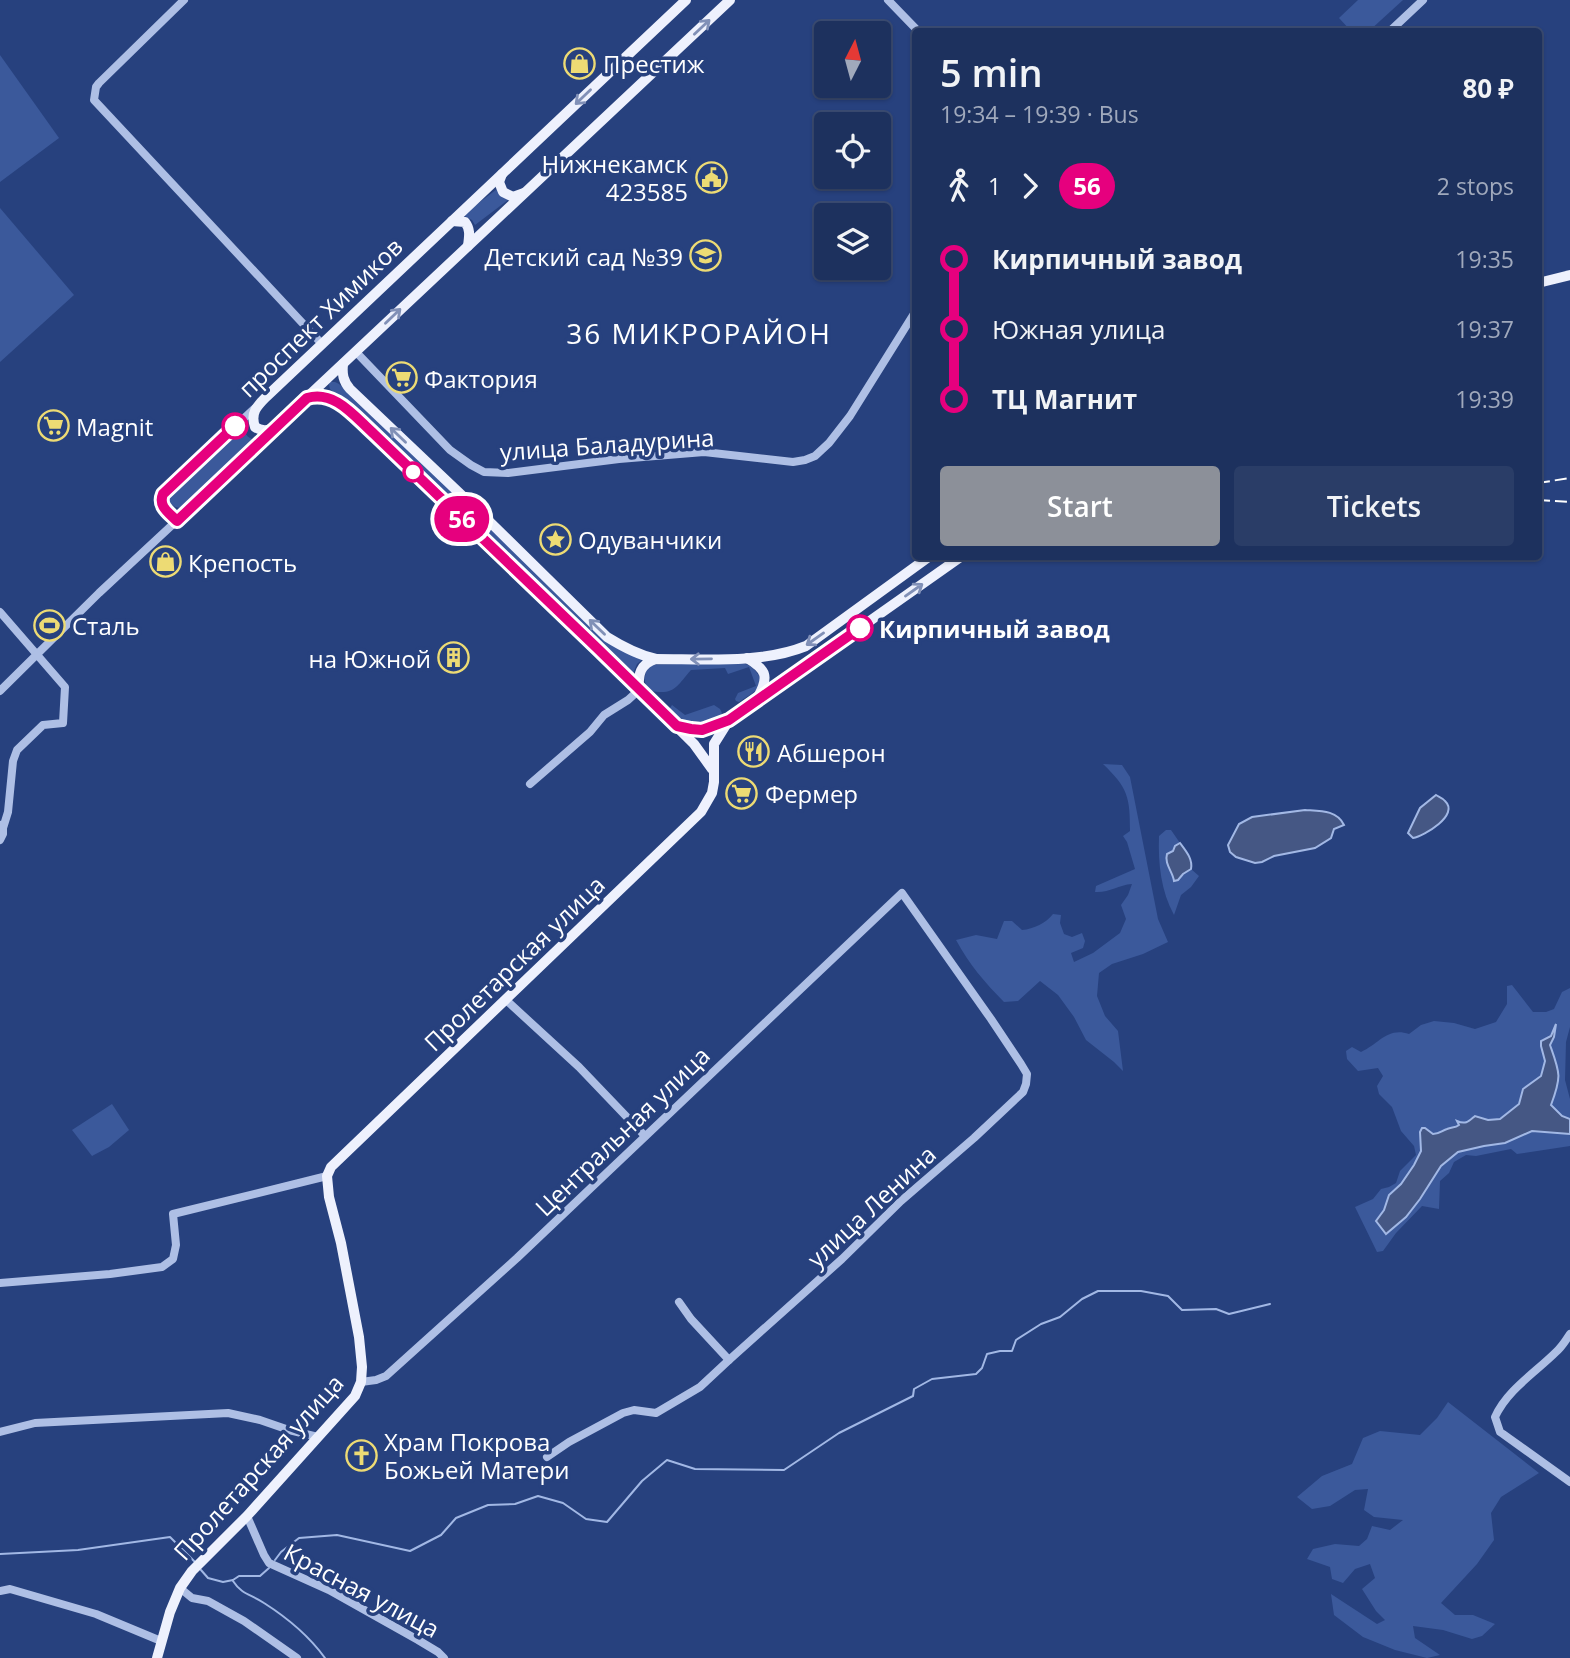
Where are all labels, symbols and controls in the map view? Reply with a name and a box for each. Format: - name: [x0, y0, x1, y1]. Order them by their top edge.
- one-way arrow: [693, 18, 710, 35]
- north arrow: [814, 21, 891, 98]
- map controls: [814, 21, 891, 280]
- shop icon: Престиж: [563, 46, 597, 80]
- text: 5 min: [940, 46, 1043, 98]
- place label: Престиж: [603, 47, 705, 80]
- text: 80 ₽: [1462, 70, 1514, 106]
- one-way arrow: [575, 89, 592, 106]
- text: 19:34 – 19:39 · Bus: [940, 98, 1139, 130]
- button: locate: [814, 112, 891, 189]
- place label: Нижнекамск 423585: [542, 147, 689, 208]
- public building icon: Нижнекамск 423585: [694, 160, 728, 194]
- icon: walk: [940, 167, 978, 205]
- icon: forward: [1011, 167, 1049, 205]
- text: 56: [1073, 169, 1101, 202]
- text: 1: [988, 170, 1001, 202]
- text: 2 stops: [1437, 170, 1514, 202]
- button: layers: [814, 203, 891, 280]
- street label: проспект Химиков: [231, 230, 409, 404]
- school or university icon: Детский сад №39: [689, 239, 723, 273]
- place label: Детский сад №39: [484, 240, 683, 273]
- text: Кирпичный завод: [992, 241, 1242, 277]
- text: 19:35: [1455, 243, 1514, 275]
- one-way arrow: [384, 308, 401, 325]
- text: Южная улица: [992, 311, 1166, 347]
- text: 19:37: [1455, 313, 1514, 345]
- district label: 36 МИКРОРАЙОН: [566, 314, 832, 352]
- supermarket icon: Фактория: [384, 361, 418, 395]
- place label: Фактория: [424, 362, 538, 395]
- text: ТЦ Магнит: [992, 381, 1137, 417]
- text: 19:39: [1455, 383, 1514, 415]
- supermarket icon: Magnit: [36, 409, 70, 443]
- place label: Magnit: [76, 410, 153, 443]
- unlabelled marker: [222, 413, 248, 439]
- street label: улица Баладурина: [499, 420, 715, 468]
- one-way arrow: [390, 426, 407, 443]
- unlabelled marker: [403, 462, 423, 482]
- button: Start: [940, 466, 1220, 546]
- button: Tickets: [1234, 466, 1514, 546]
- line badge: 56: [430, 496, 494, 542]
- text: 56: [448, 502, 476, 535]
- place icon: Одуванчики: [538, 522, 572, 556]
- place label: Одуванчики: [578, 523, 722, 556]
- shop icon: Крепость: [148, 545, 182, 579]
- place label: Крепость: [188, 546, 297, 579]
- one-way arrow: [904, 583, 923, 597]
- sports icon: Сталь: [32, 608, 66, 642]
- place label: Сталь: [72, 609, 140, 642]
- place label: Кирпичный завод: [879, 612, 1110, 645]
- marker: Кирпичный завод: [847, 615, 873, 641]
- one-way arrow: [589, 619, 606, 636]
- one-way arrow: [806, 632, 825, 646]
- building icon: на Южной: [437, 641, 471, 675]
- place label: на Южной: [309, 642, 431, 675]
- one-way arrow: [690, 652, 713, 665]
- restaurant icon: Абшерон: [737, 735, 771, 769]
- place label: Абшерон: [777, 736, 886, 769]
- supermarket icon: Фермер: [725, 776, 759, 810]
- place label: Фермер: [765, 777, 858, 810]
- street label: Пролетарская улица: [416, 868, 612, 1058]
- street label: Центральная улица: [527, 1039, 717, 1223]
- street label: улица Ленина: [799, 1138, 943, 1274]
- street label: Пролетарская улица: [166, 1367, 350, 1567]
- place label: Храм Покрова Божьей Матери: [384, 1425, 570, 1486]
- church icon: Храм Покрова Божьей Матери: [344, 1438, 378, 1472]
- street label: Красная улица: [279, 1535, 445, 1645]

